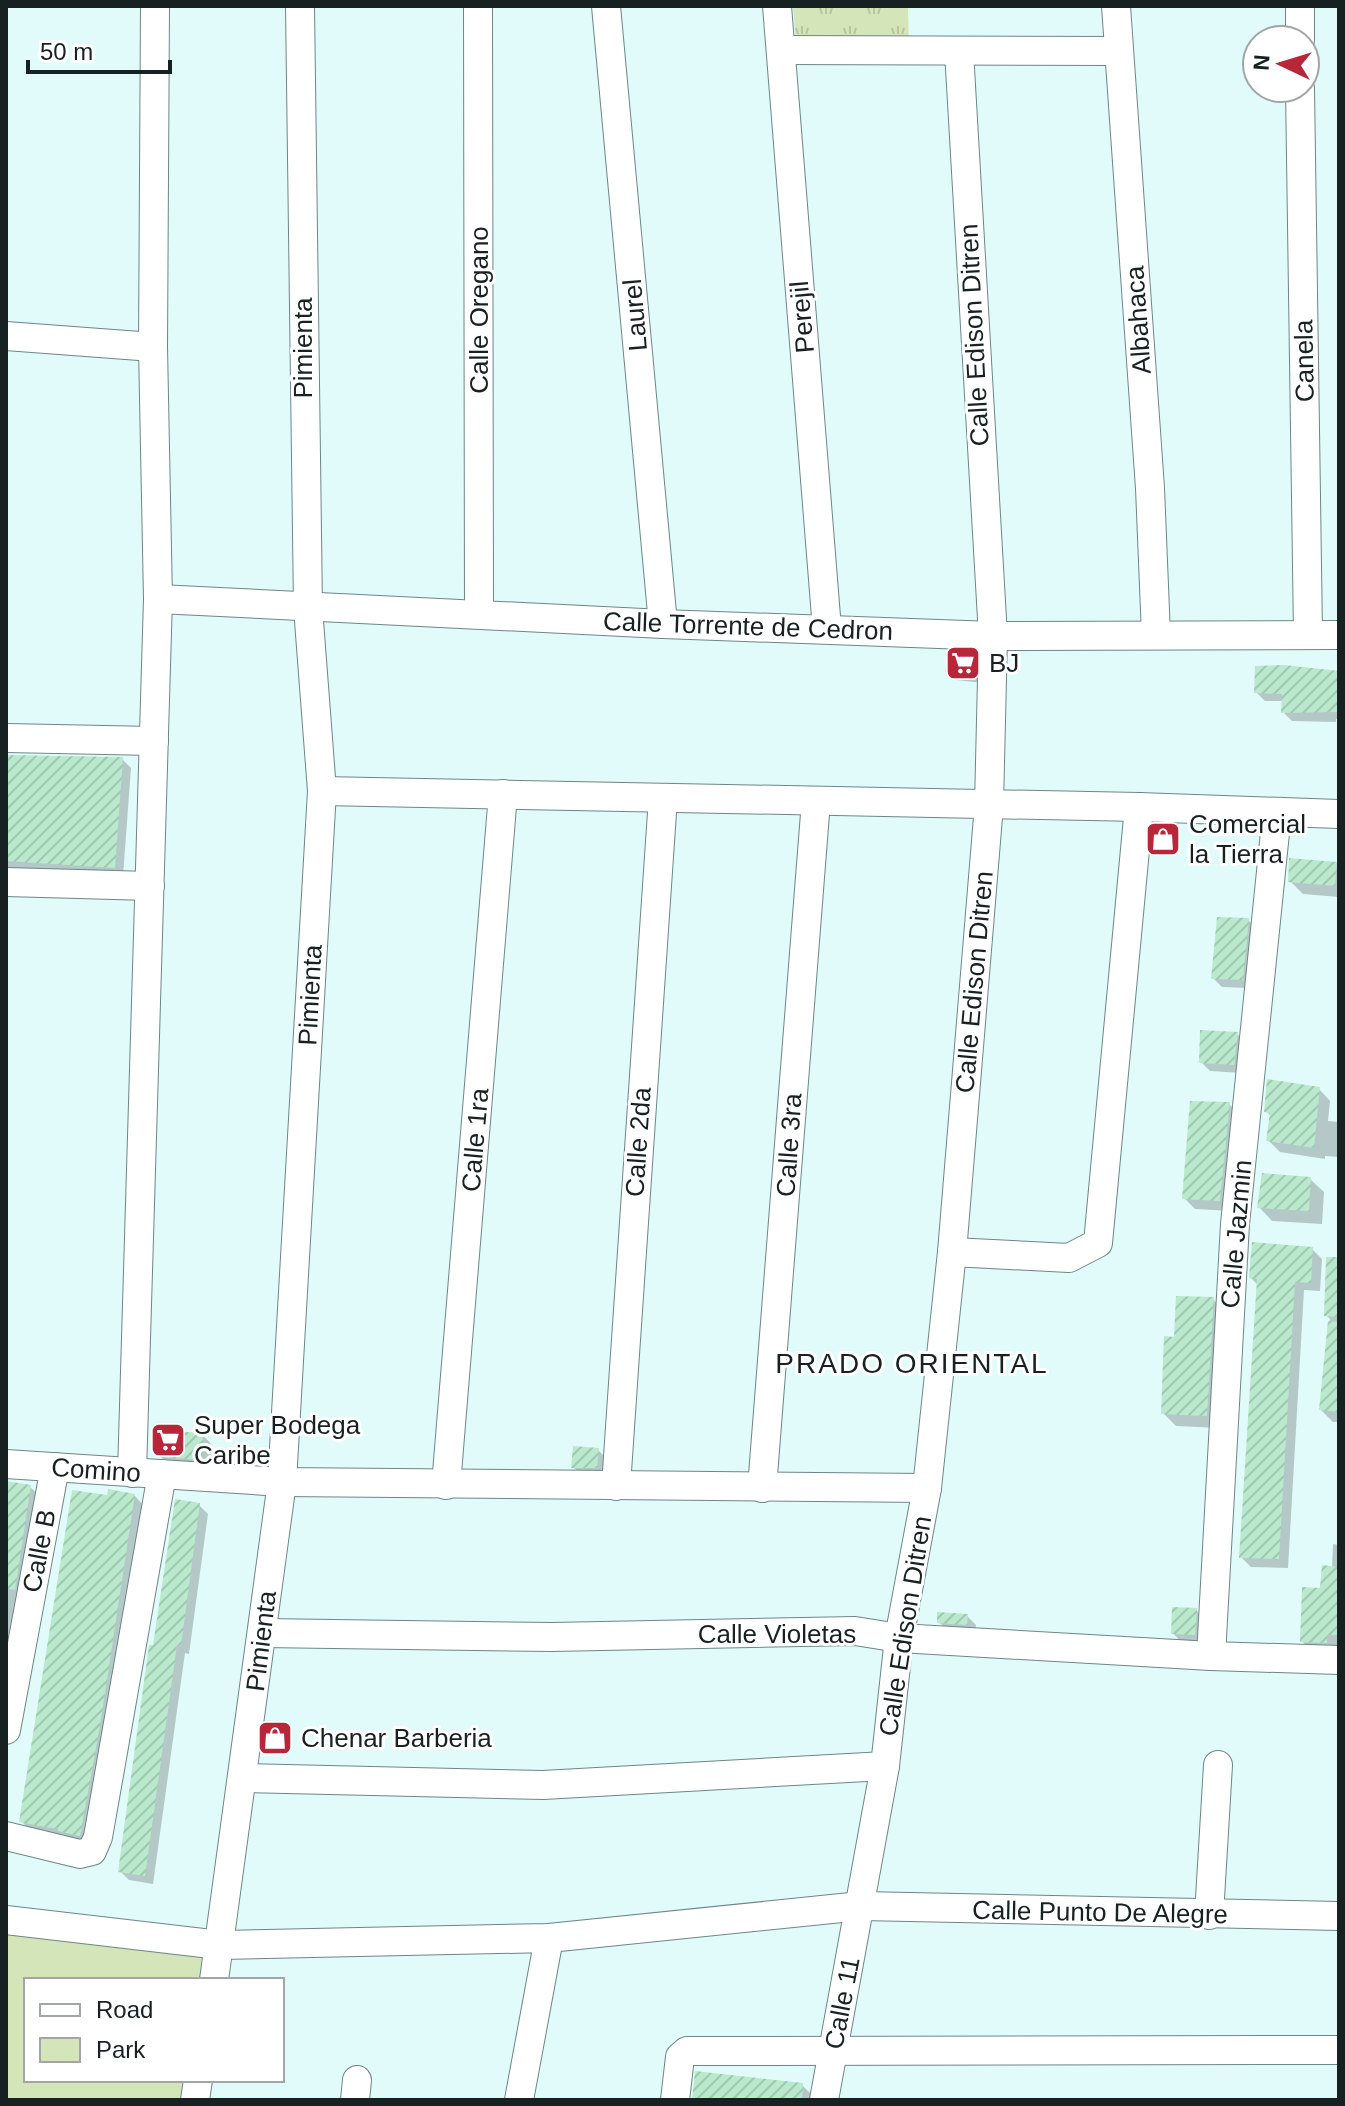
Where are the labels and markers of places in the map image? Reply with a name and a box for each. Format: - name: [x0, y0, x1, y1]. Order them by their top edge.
- supermarket icon: BJ: [944, 644, 982, 682]
- place label: BJ: [989, 648, 1019, 678]
- place label: Comercial la Tierra: [1189, 809, 1306, 869]
- shop icon: Comercial la Tierra: [1144, 820, 1182, 858]
- place label: Super Bodega Caribe: [194, 1410, 361, 1470]
- supermarket icon: Super Bodega Caribe: [149, 1421, 187, 1459]
- shop icon: Chenar Barberia: [256, 1719, 294, 1757]
- place label: Chenar Barberia: [301, 1723, 492, 1753]

